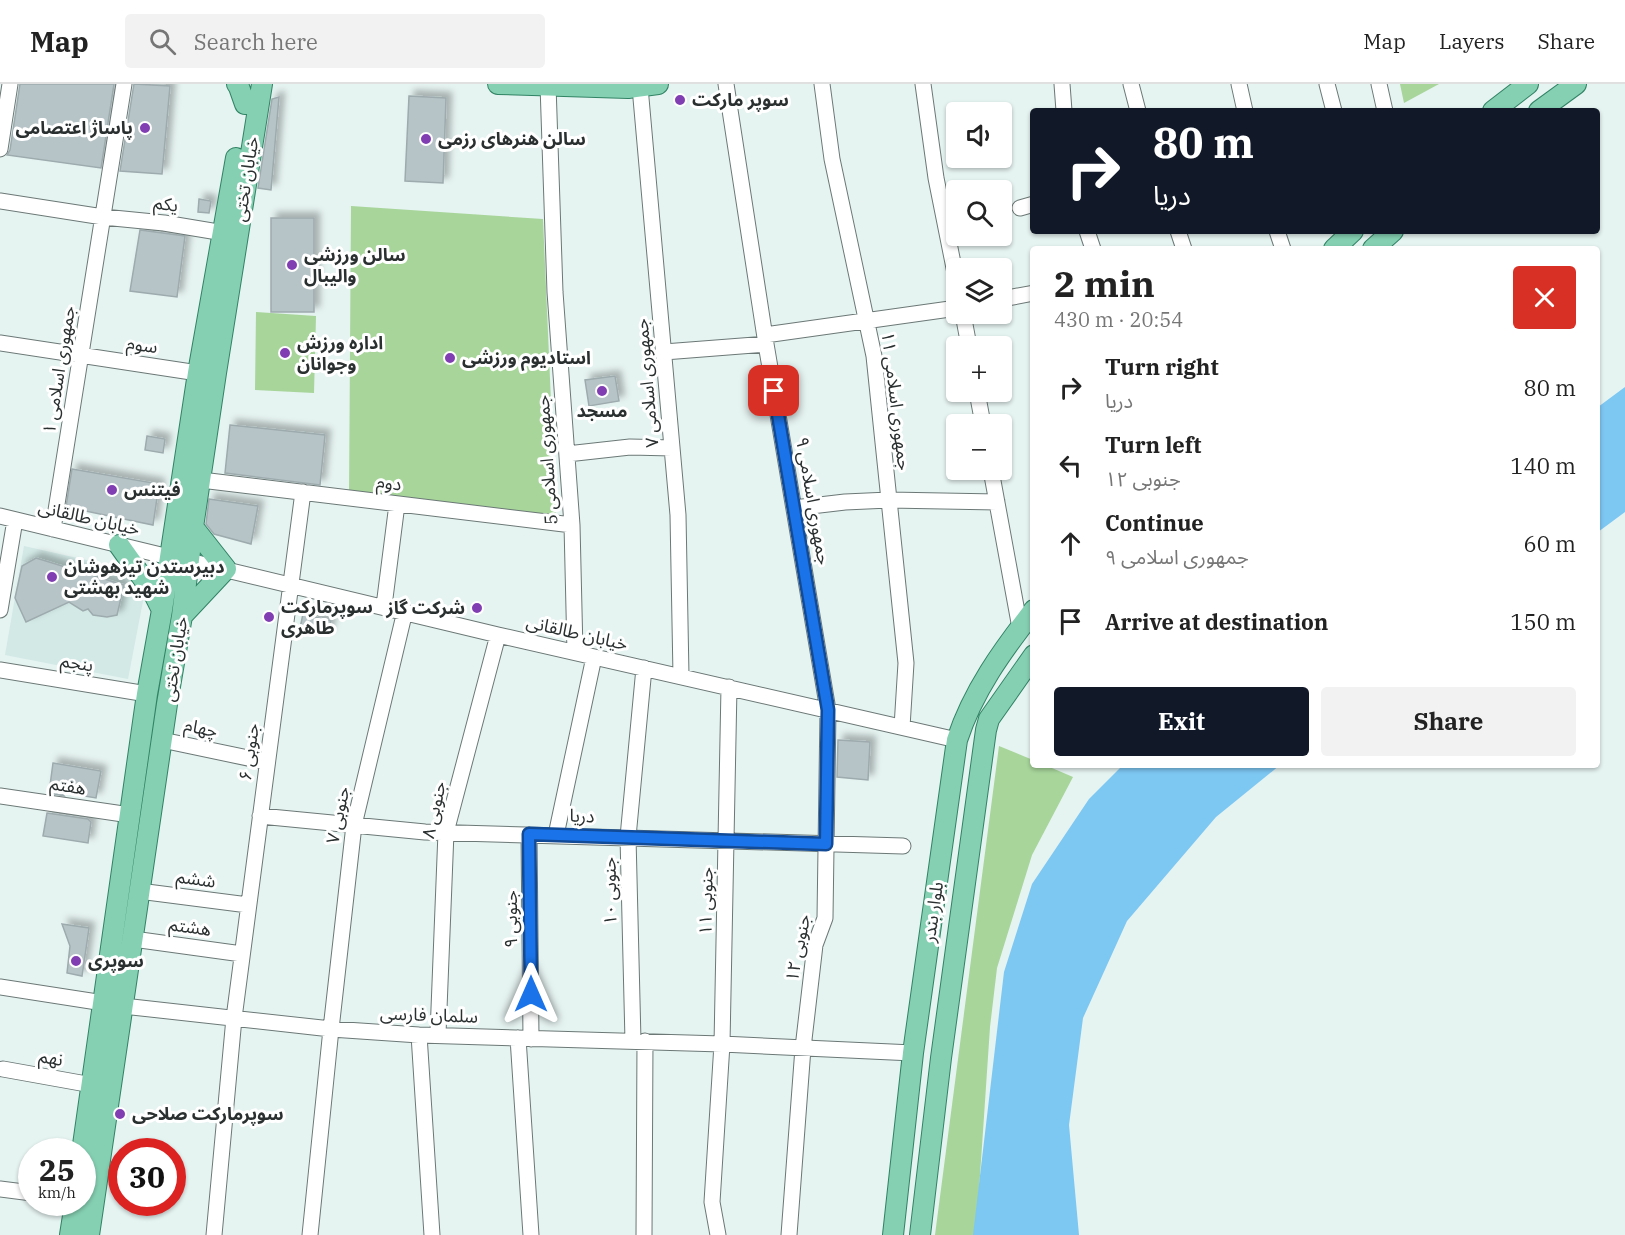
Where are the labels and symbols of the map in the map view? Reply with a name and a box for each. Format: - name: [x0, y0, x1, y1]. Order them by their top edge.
- place label: سوپر مارکت: [692, 88, 789, 112]
- marker: سوپر مارکت: [673, 93, 687, 107]
- place label: پاساژ اعتصامی: [15, 116, 133, 140]
- marker: پاساژ اعتصامی: [138, 121, 152, 135]
- place label: سالن هنرهای رزمی: [438, 127, 586, 150]
- marker: سالن هنرهای رزمی: [419, 132, 433, 146]
- street label: خیابان تختی: [227, 135, 264, 223]
- street label: یکم: [152, 190, 180, 219]
- place label: سالن ورزشی والیبال: [304, 243, 405, 287]
- marker: سالن ورزشی والیبال: [285, 258, 299, 272]
- street label: جمهوری اسلامی ۱: [37, 304, 80, 436]
- street label: جمهوری اسلامی ۷: [629, 318, 664, 449]
- street label: جمهوری اسلامی ۱۱: [877, 330, 916, 472]
- street label: سوم: [125, 331, 159, 361]
- place label: اداره ورزش وجوانان: [297, 331, 383, 375]
- marker: اداره ورزش وجوانان: [278, 346, 292, 360]
- place label: استادیوم ورزشی: [462, 346, 591, 371]
- marker: استادیوم ورزشی: [443, 351, 457, 365]
- pin: [748, 365, 799, 416]
- marker: مسجد: [595, 384, 609, 398]
- street label: جمهوری اسلامی 5: [530, 394, 563, 526]
- place label: مسجد: [577, 399, 627, 422]
- street label: جمهوری اسلامی ۹: [791, 435, 836, 567]
- street label: دوم: [375, 470, 403, 498]
- place label: فیتنس: [124, 478, 181, 501]
- marker: فیتنس: [105, 483, 119, 497]
- street label: خیابان طالقانی: [36, 495, 142, 540]
- place label: دبیرستدن تیزهوشان شهید بهشتی: [64, 555, 225, 599]
- marker: دبیرستدن تیزهوشان شهید بهشتی: [45, 570, 59, 584]
- place label: سوپرمارکت طاهری: [281, 595, 373, 639]
- place label: شرکت گاز: [385, 596, 465, 619]
- marker: شرکت گاز: [470, 601, 484, 615]
- marker: سوپرمارکت طاهری: [262, 610, 276, 624]
- street label: خیابان طالقانی: [524, 610, 630, 655]
- street label: خیابان تختی: [156, 615, 193, 703]
- street label: پنجم: [59, 649, 95, 678]
- street label: چهام: [182, 713, 220, 745]
- street label: ۶ جنوبی: [233, 722, 264, 782]
- street label: هفتم: [48, 771, 88, 802]
- street label: ۸ جنوبی: [416, 779, 451, 841]
- street label: ۷ جنوبی: [321, 784, 354, 845]
- street label: دریا: [569, 804, 595, 827]
- street label: ۱۰ جنوبی: [597, 857, 622, 925]
- street label: ششم: [175, 864, 217, 895]
- street label: ۱۱ جنوبی: [693, 867, 718, 935]
- street label: بلوار بندر: [917, 880, 948, 945]
- street label: ۹ جنوبی: [499, 890, 522, 948]
- street label: هشتم: [167, 912, 213, 943]
- street label: ۱۲ جنوبی: [780, 912, 815, 984]
- place label: سوپری: [88, 949, 144, 973]
- marker: سوپری: [69, 954, 83, 968]
- position arrow: [499, 962, 563, 1026]
- street label: سلمان فارسی: [379, 1001, 479, 1028]
- street label: نهم: [37, 1044, 65, 1073]
- place label: سوپرمارکت صلاحی: [132, 1102, 284, 1126]
- marker: سوپرمارکت صلاحی: [113, 1107, 127, 1121]
- speed limit sign: 30: [108, 1138, 186, 1216]

